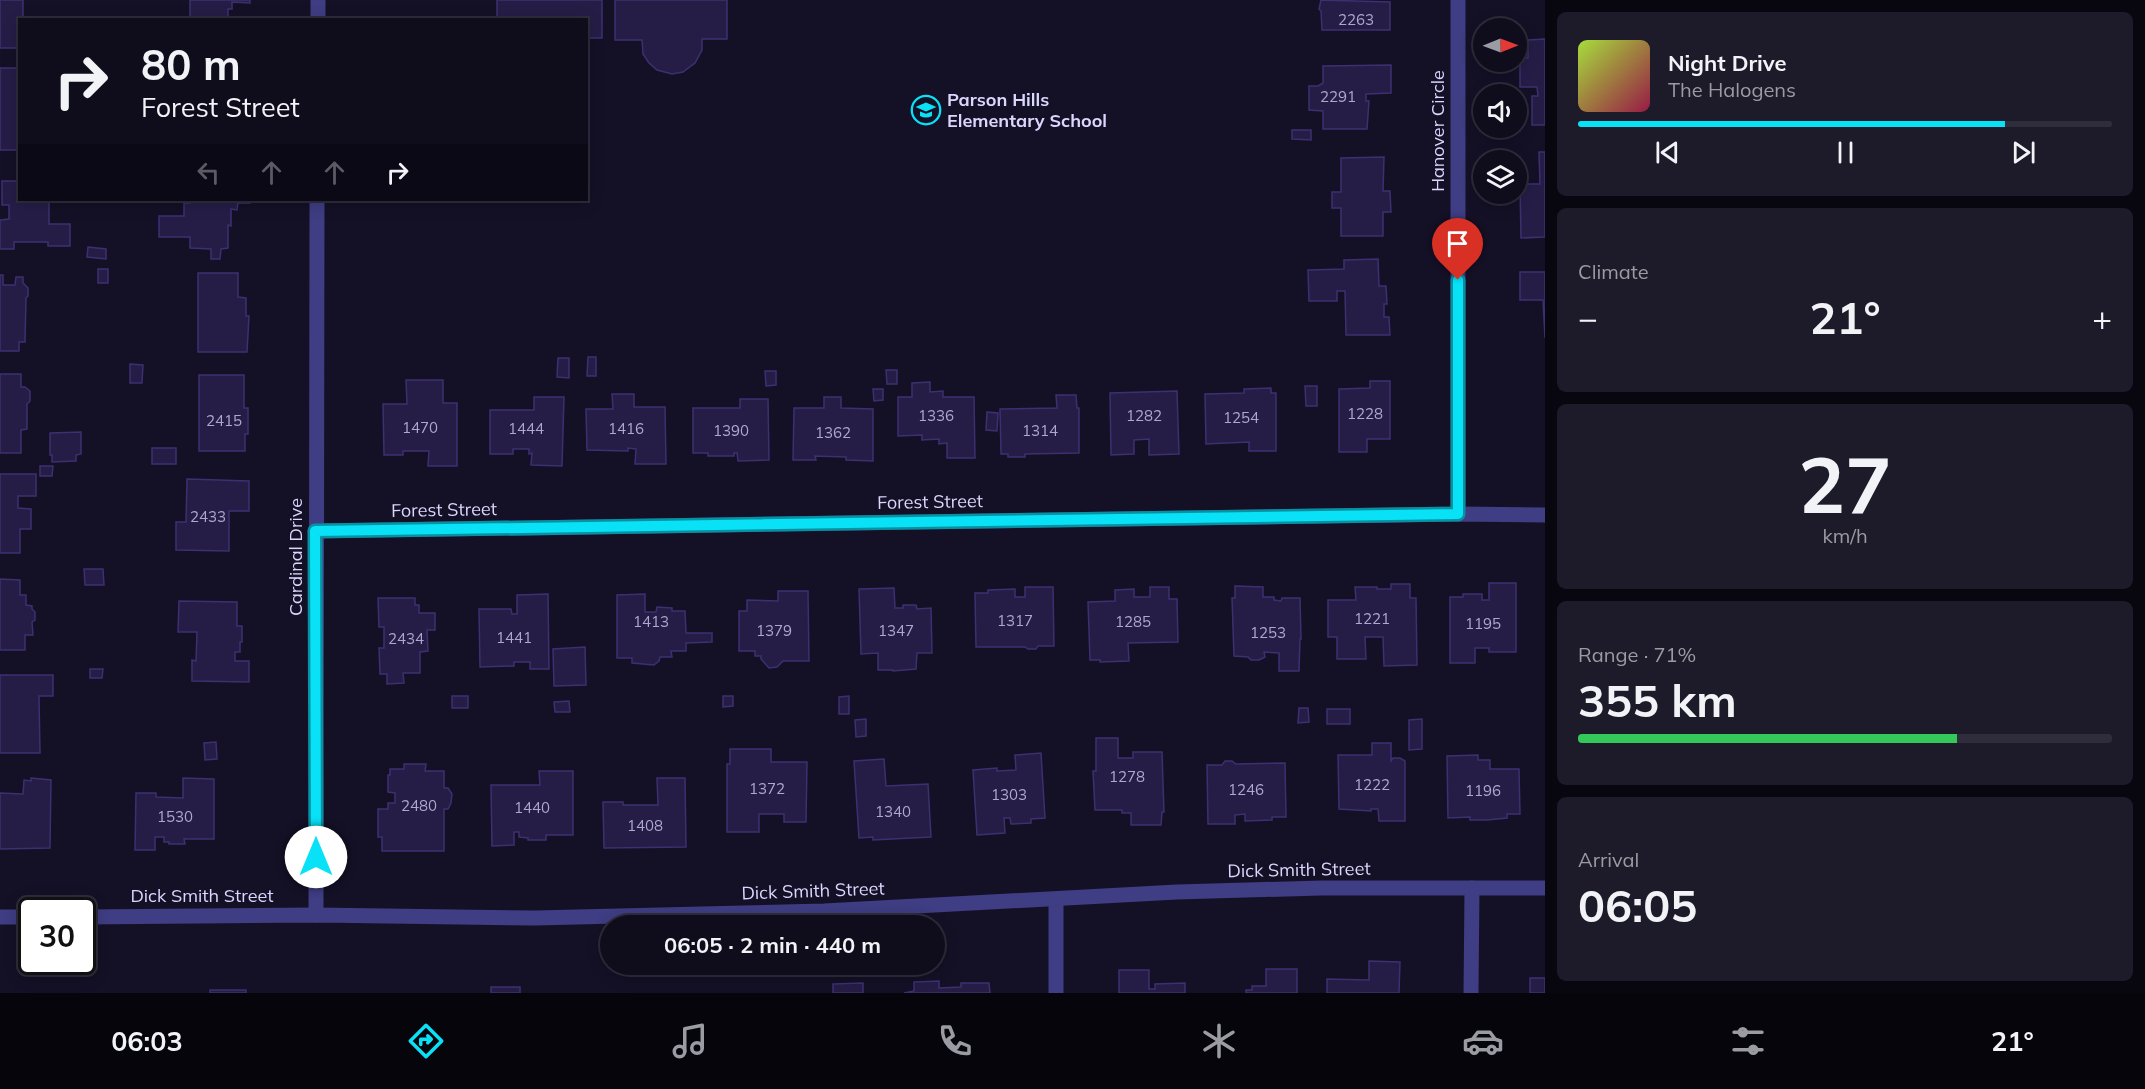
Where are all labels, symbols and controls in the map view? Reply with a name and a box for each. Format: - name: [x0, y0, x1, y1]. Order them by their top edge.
- house number: 2263: [1338, 10, 1374, 29]
- north arrow: [1473, 18, 1527, 72]
- map controls: [1473, 18, 1527, 204]
- text: 80 m: [141, 38, 241, 91]
- icon: right: [42, 42, 120, 120]
- text: Night Drive: [1668, 49, 1787, 77]
- street label: Hanover Circle: [1426, 70, 1449, 192]
- text: The Halogens: [1668, 77, 1796, 102]
- button: sound: [1473, 84, 1527, 138]
- house number: 2291: [1320, 87, 1356, 106]
- place label: Parson Hills Elementary School: [947, 88, 1107, 132]
- text: Forest Street: [141, 90, 300, 124]
- school or university icon: Parson Hills Elementary School: [910, 94, 942, 126]
- icon: previous: [1651, 136, 1684, 169]
- icon: pause: [1829, 136, 1862, 169]
- icon: next: [2007, 136, 2040, 169]
- button: layers: [1473, 150, 1527, 204]
- icon: left: [192, 156, 225, 189]
- icon: ahead: [255, 156, 288, 189]
- icon: ahead: [318, 156, 351, 189]
- icon: right: [381, 156, 414, 189]
- pin: [1432, 218, 1483, 280]
- icon: arrive: [1441, 227, 1474, 260]
- text: Climate: [1578, 259, 1649, 284]
- text: 21°: [1809, 289, 1881, 345]
- text: −: [1578, 297, 1598, 338]
- text: +: [2092, 297, 2112, 338]
- house number: 1228: [1347, 404, 1383, 423]
- house number: 1336: [918, 406, 954, 425]
- house number: 1282: [1126, 406, 1162, 425]
- house number: 1254: [1223, 408, 1259, 427]
- house number: 2415: [206, 411, 242, 430]
- house number: 1470: [402, 418, 438, 437]
- house number: 1444: [508, 419, 544, 438]
- house number: 1416: [608, 419, 644, 438]
- house number: 1390: [713, 421, 749, 440]
- house number: 1314: [1022, 421, 1058, 440]
- house number: 1362: [815, 423, 851, 442]
- text: 27: [1798, 435, 1892, 533]
- street label: Forest Street: [877, 489, 983, 514]
- street label: Forest Street: [391, 497, 497, 522]
- street label: Cardinal Drive: [284, 498, 307, 616]
- house number: 2433: [190, 507, 226, 526]
- text: km/h: [1822, 523, 1868, 548]
- house number: 1221: [1354, 609, 1390, 628]
- house number: 1317: [997, 611, 1033, 630]
- house number: 1413: [633, 612, 669, 631]
- house number: 1285: [1115, 612, 1151, 631]
- house number: 1195: [1465, 614, 1501, 633]
- house number: 1379: [756, 621, 792, 640]
- house number: 1347: [878, 621, 914, 640]
- house number: 1253: [1250, 623, 1286, 642]
- house number: 1441: [496, 628, 532, 647]
- house number: 2434: [388, 629, 424, 648]
- text: Range · 71%: [1578, 642, 1696, 667]
- text: 355 km: [1578, 672, 1737, 728]
- house number: 1278: [1109, 767, 1145, 786]
- house number: 1222: [1354, 775, 1390, 794]
- house number: 1372: [749, 779, 785, 798]
- house number: 1246: [1228, 780, 1264, 799]
- house number: 1196: [1465, 781, 1501, 800]
- house number: 1303: [991, 785, 1027, 804]
- house number: 2480: [401, 796, 437, 815]
- house number: 1440: [514, 798, 550, 817]
- house number: 1340: [875, 802, 911, 821]
- house number: 1530: [157, 807, 193, 826]
- house number: 1408: [627, 816, 663, 835]
- position arrow: [284, 825, 348, 889]
- text: Arrival: [1578, 847, 1639, 872]
- street label: Dick Smith Street: [1227, 857, 1371, 882]
- street label: Dick Smith Street: [741, 877, 885, 904]
- text: 06:05: [1578, 877, 1697, 933]
- street label: Dick Smith Street: [130, 884, 274, 907]
- speed limit sign: 30: [18, 897, 96, 975]
- text: 06:05 · 2 min · 440 m: [664, 931, 881, 959]
- icon: directions: [405, 1020, 447, 1062]
- icon: music: [669, 1020, 711, 1062]
- icon: phone: [934, 1020, 976, 1062]
- icon: climate: [1198, 1020, 1240, 1062]
- icon: car: [1462, 1020, 1504, 1062]
- icon: filters: [1727, 1020, 1769, 1062]
- text: 06:03: [111, 1024, 183, 1058]
- text: 21°: [1991, 1024, 2034, 1058]

